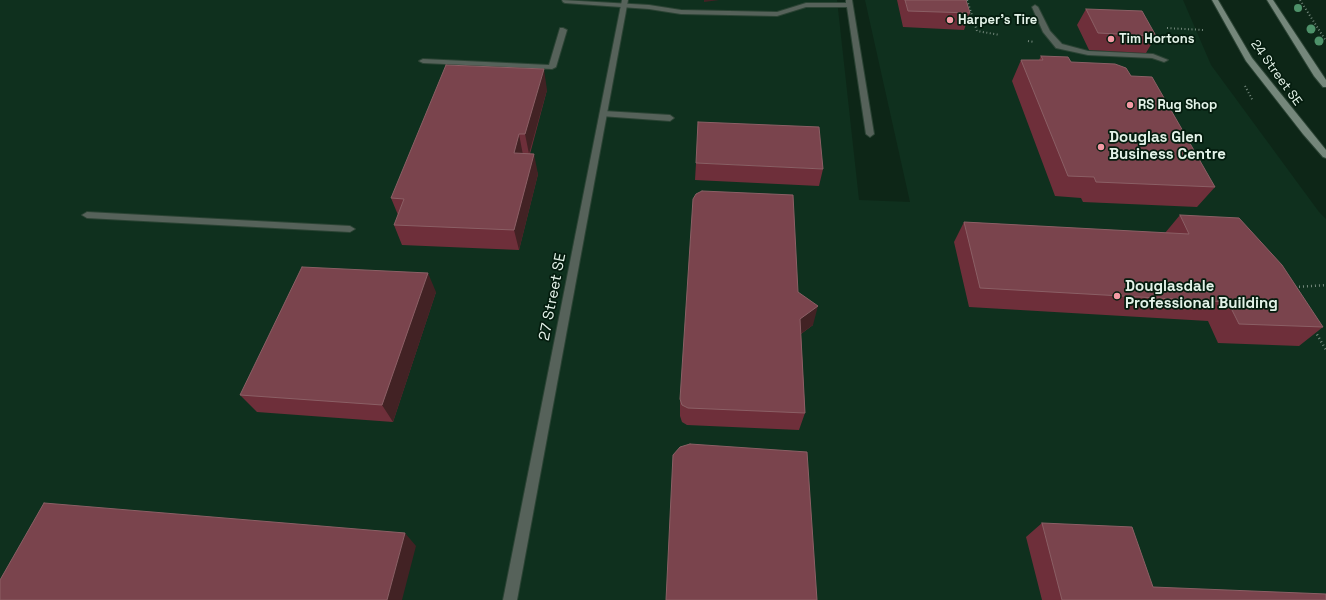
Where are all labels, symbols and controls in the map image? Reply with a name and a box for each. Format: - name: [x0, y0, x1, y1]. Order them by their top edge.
- place label: Harper's Tire: [958, 12, 1037, 28]
- marker: Harper's Tire: [945, 15, 955, 25]
- place label: Tim Hortons: [1119, 31, 1194, 47]
- marker: Tim Hortons: [1106, 34, 1116, 44]
- street label: 24 Street SE: [1247, 37, 1305, 109]
- place label: RS Rug Shop: [1138, 97, 1217, 113]
- marker: RS Rug Shop: [1125, 100, 1135, 110]
- place label: Douglas Glen Business Centre: [1109, 129, 1226, 164]
- marker: Douglas Glen Business Centre: [1096, 142, 1106, 152]
- street label: 27 Street SE: [536, 252, 570, 342]
- place label: Douglasdale Professional Building: [1125, 278, 1278, 313]
- marker: Douglasdale Professional Building: [1112, 291, 1122, 301]

